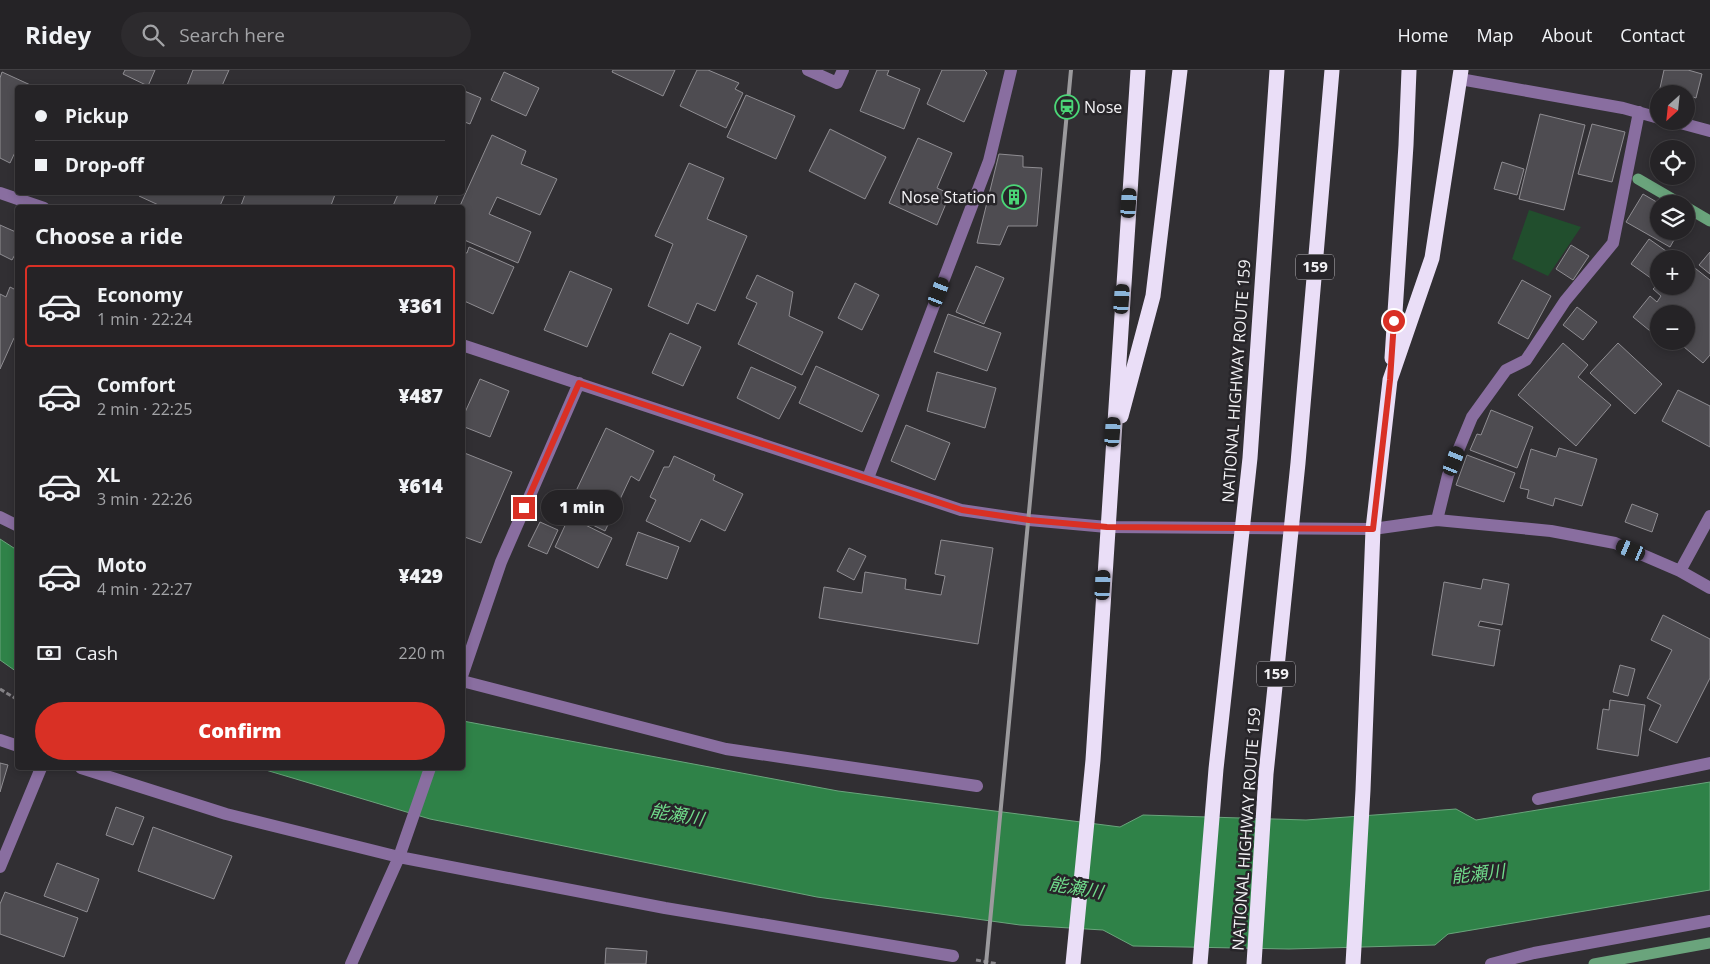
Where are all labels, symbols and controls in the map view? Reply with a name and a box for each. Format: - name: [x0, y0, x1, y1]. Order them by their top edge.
- search box: [121, 12, 471, 57]
- text: Ridey: [25, 18, 91, 51]
- icon: search: [139, 21, 167, 49]
- text: Search here: [179, 22, 285, 48]
- text: Home: [1398, 23, 1448, 47]
- text: Map: [1476, 23, 1514, 47]
- text: About: [1542, 23, 1592, 47]
- text: Contact: [1620, 23, 1685, 47]
- north arrow: [1650, 85, 1695, 130]
- map controls: [1650, 85, 1695, 350]
- station icon: Nose: [1054, 94, 1080, 120]
- place label: Nose: [1084, 96, 1122, 118]
- text: Pickup: [65, 103, 129, 129]
- button: locate: [1650, 140, 1695, 185]
- text: Drop-off: [65, 152, 144, 178]
- building icon: Nose Station: [1001, 184, 1027, 210]
- place label: Nose Station: [901, 186, 996, 208]
- car: [1120, 188, 1137, 218]
- button: layers: [1650, 195, 1695, 240]
- text: Choose a ride: [35, 220, 183, 250]
- button: +: [1650, 250, 1695, 295]
- road number: 159: [1296, 254, 1334, 280]
- street label: NATIONAL HIGHWAY ROUTE 159: [1217, 259, 1255, 503]
- car: [926, 275, 951, 309]
- text: Economy: [97, 282, 183, 308]
- icon: car: [37, 284, 82, 329]
- car: [1113, 284, 1130, 314]
- text: ¥361: [398, 293, 443, 319]
- button: −: [1650, 305, 1695, 350]
- text: 1 min · 22:24: [97, 308, 192, 330]
- route start: [1383, 310, 1405, 332]
- text: Comfort: [97, 372, 176, 398]
- icon: car: [37, 374, 82, 419]
- text: ¥487: [398, 383, 443, 409]
- text: 2 min · 22:25: [97, 398, 192, 420]
- car: [1104, 417, 1121, 447]
- car: [1441, 444, 1466, 478]
- text: XL: [97, 462, 120, 488]
- icon: car: [37, 464, 82, 509]
- text: ¥614: [398, 473, 443, 499]
- text: 3 min · 22:26: [97, 488, 192, 510]
- callout: 1 min: [542, 490, 624, 526]
- text: 1 min: [559, 496, 605, 518]
- route end: [513, 497, 535, 519]
- car: [1614, 537, 1647, 563]
- text: Moto: [97, 552, 147, 578]
- icon: car: [37, 554, 82, 599]
- text: ¥429: [398, 563, 443, 589]
- car: [1094, 570, 1111, 600]
- text: 4 min · 22:27: [97, 578, 192, 600]
- icon: cash: [35, 639, 63, 667]
- text: Cash: [75, 640, 118, 666]
- text: 220 m: [399, 642, 445, 664]
- road number: 159: [1257, 662, 1295, 686]
- button: Confirm: [35, 702, 445, 760]
- street label: NATIONAL HIGHWAY ROUTE 159: [1227, 707, 1265, 951]
- water label: 能瀬川: [649, 798, 708, 831]
- water label: 能瀬川: [1450, 858, 1508, 888]
- water label: 能瀬川: [1048, 871, 1107, 904]

